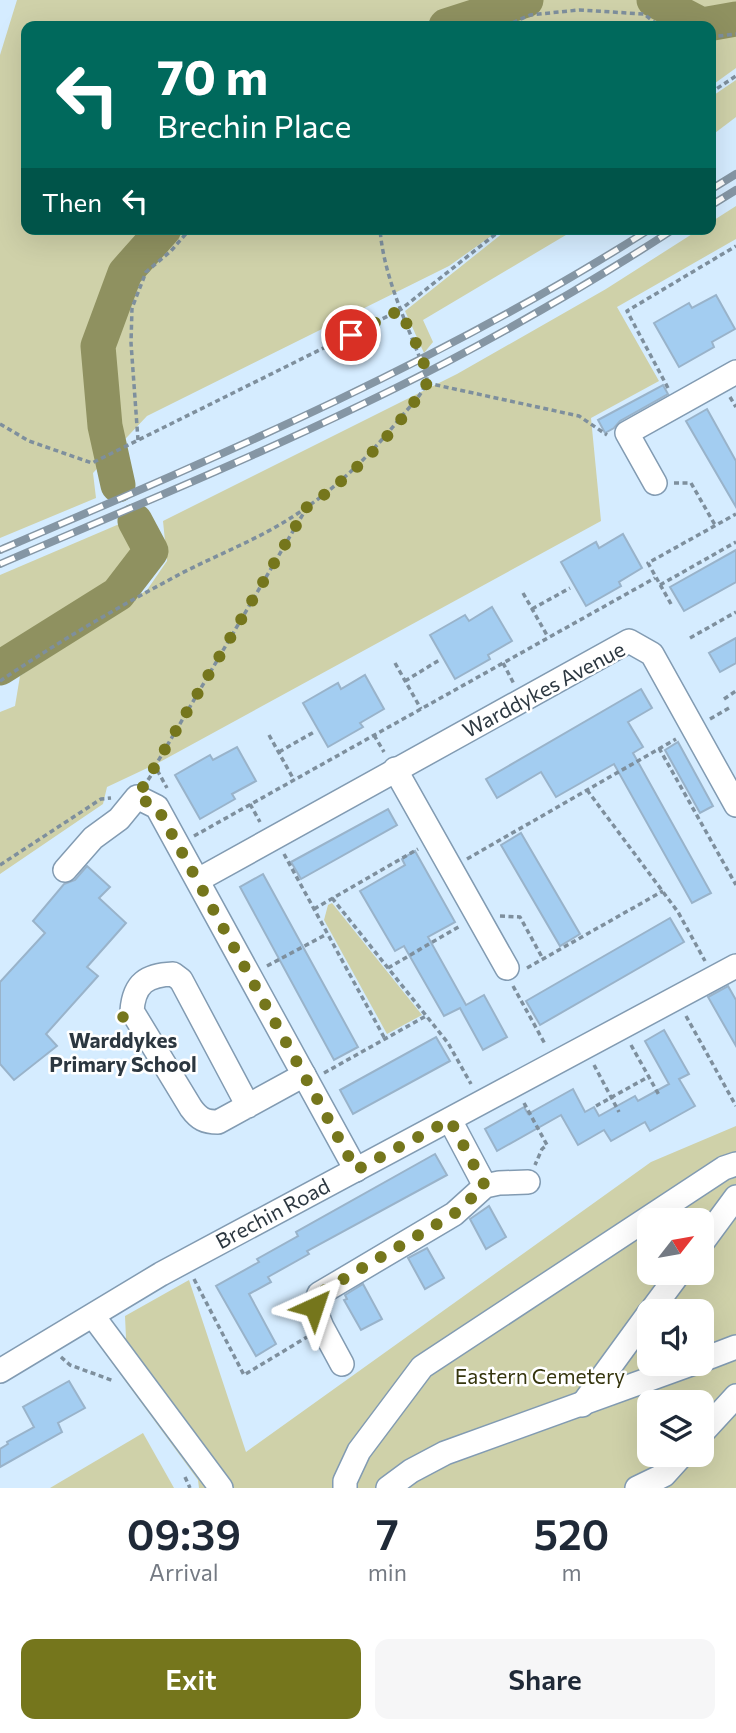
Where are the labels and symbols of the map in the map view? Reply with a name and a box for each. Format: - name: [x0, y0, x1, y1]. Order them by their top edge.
- pin: [321, 305, 381, 365]
- street label: Warddykes Avenue: [458, 635, 629, 742]
- marker: Warddykes Primary School: [115, 1009, 131, 1025]
- place label: Warddykes Primary School: [49, 1027, 197, 1076]
- street label: Brechin Road: [211, 1172, 334, 1253]
- north arrow: [637, 1208, 714, 1284]
- position arrow: [277, 1270, 351, 1344]
- park label: Eastern Cemetery: [455, 1363, 625, 1388]

